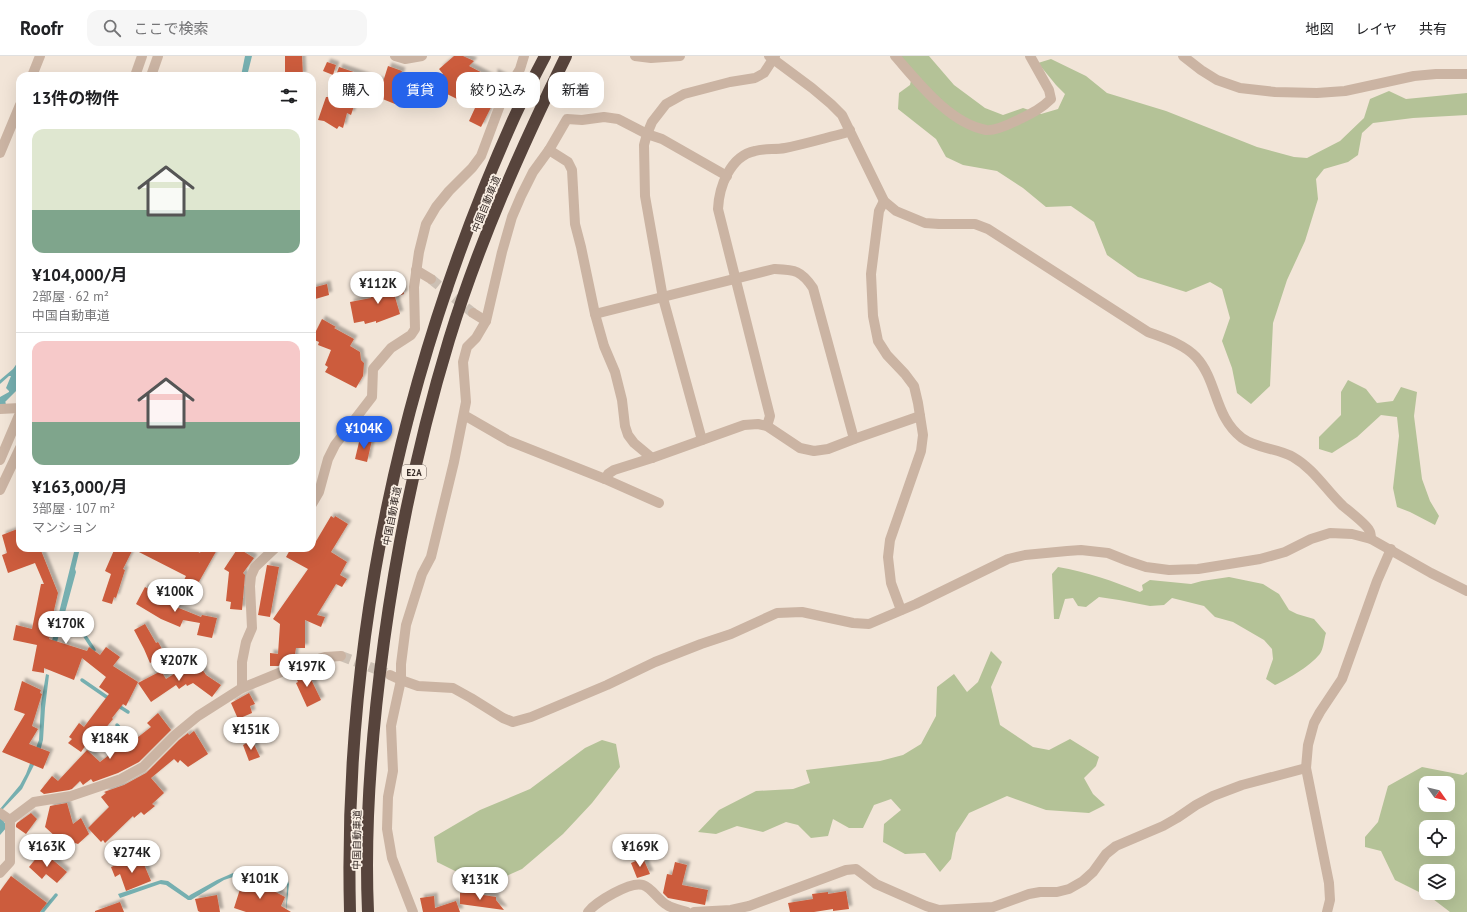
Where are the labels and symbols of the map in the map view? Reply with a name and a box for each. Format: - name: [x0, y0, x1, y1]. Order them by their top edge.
- street label: 中国自動車道: [469, 174, 503, 234]
- pin: ¥112K: [350, 271, 406, 305]
- pin: ¥104K: [336, 416, 392, 450]
- road number: E2A: [402, 465, 426, 479]
- street label: 中国自動車道: [380, 485, 404, 547]
- pin: ¥100K: [147, 579, 203, 613]
- pin: ¥170K: [38, 611, 94, 645]
- pin: ¥207K: [151, 648, 207, 682]
- pin: ¥197K: [279, 654, 335, 688]
- pin: ¥151K: [223, 717, 279, 751]
- pin: ¥184K: [82, 726, 138, 760]
- north arrow: [1419, 776, 1455, 812]
- street label: 中国自動車道: [350, 810, 364, 870]
- pin: ¥163K: [19, 834, 75, 868]
- pin: ¥169K: [612, 834, 668, 868]
- pin: ¥274K: [104, 840, 160, 874]
- pin: ¥101K: [232, 866, 288, 900]
- pin: ¥131K: [452, 867, 508, 901]

